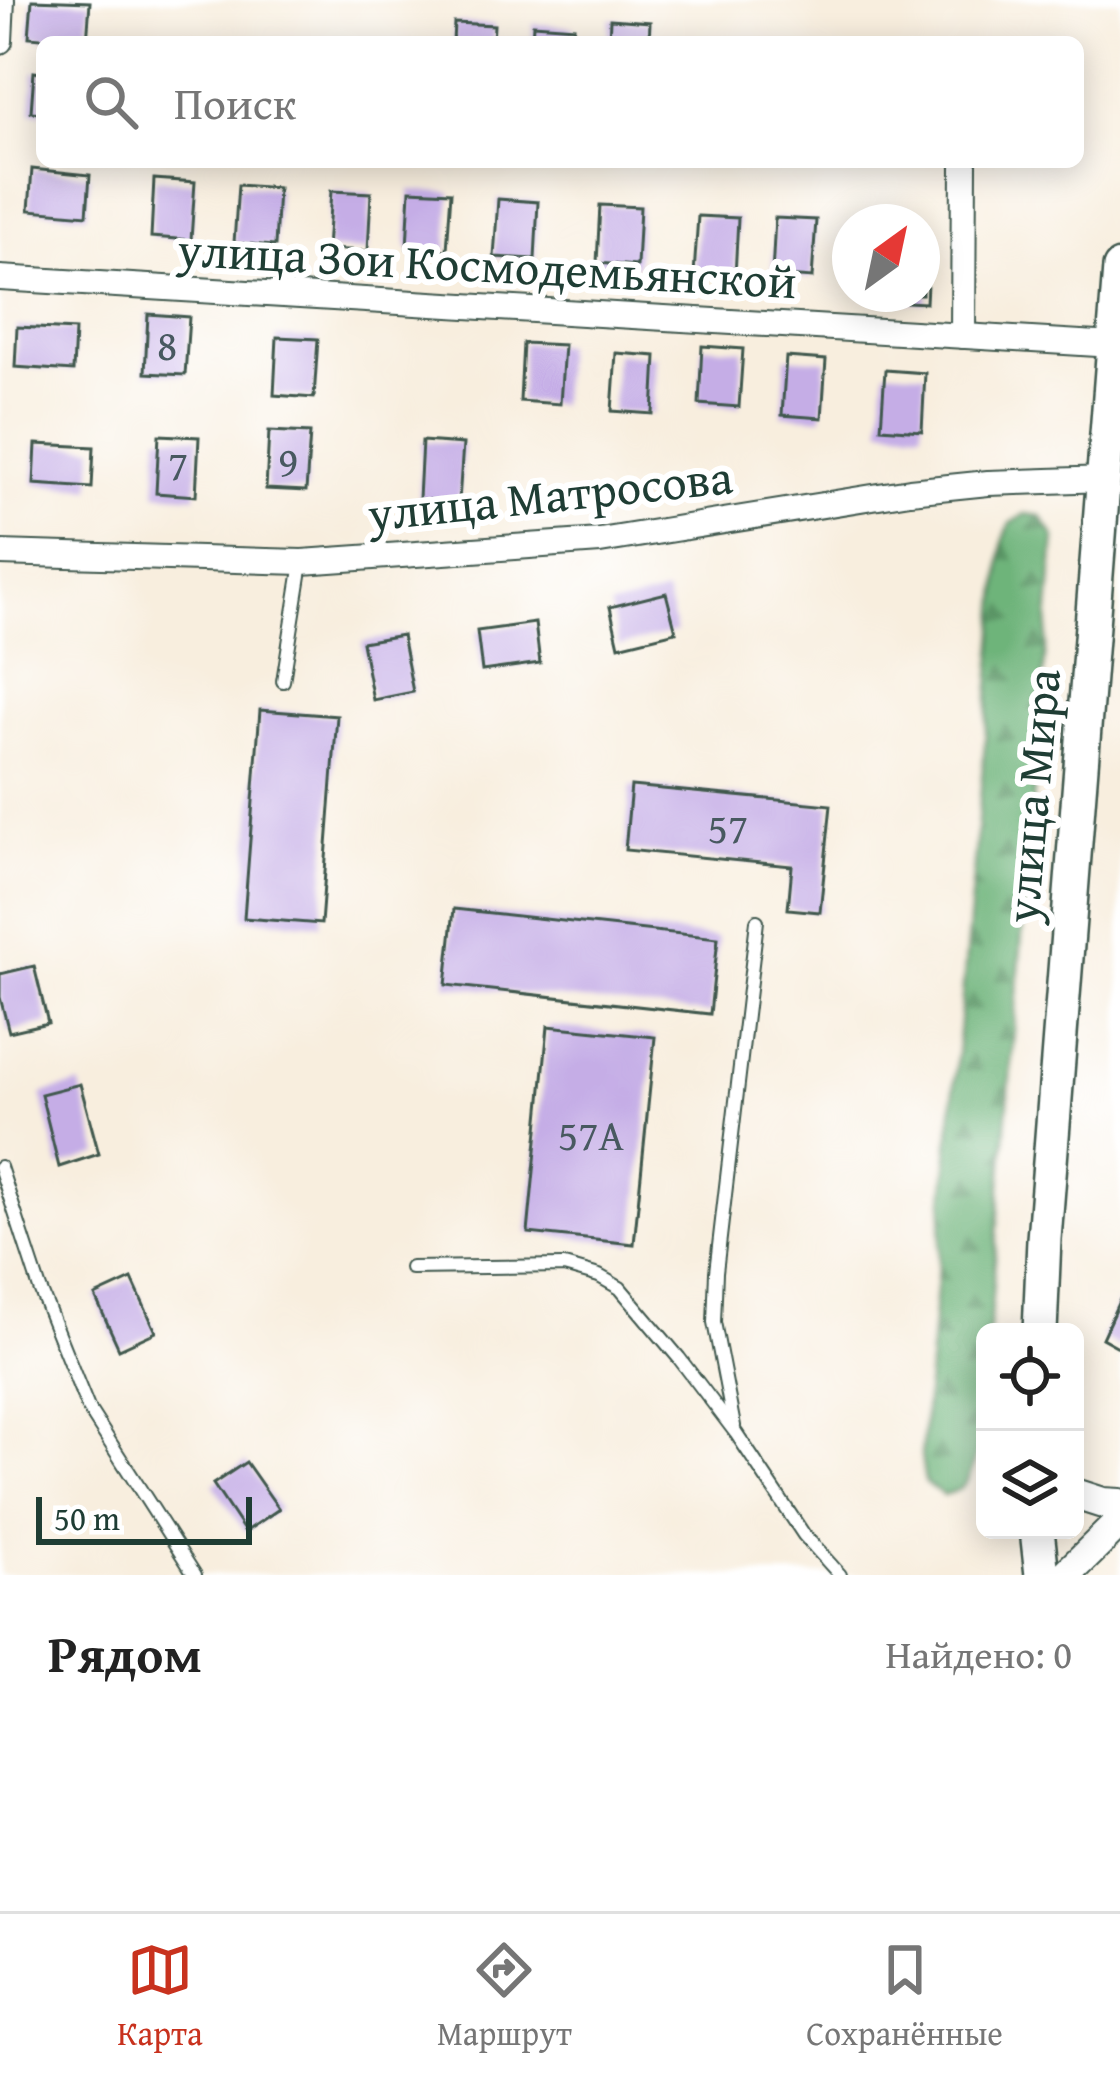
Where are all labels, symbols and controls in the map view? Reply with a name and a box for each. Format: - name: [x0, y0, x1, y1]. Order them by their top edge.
- search box: [36, 36, 1084, 168]
- icon: search: [78, 69, 144, 135]
- text: Поиск: [174, 70, 296, 135]
- north arrow: [832, 204, 940, 312]
- street label: улица Зои Космодемьянской: [175, 213, 798, 316]
- house number: 8: [157, 314, 177, 375]
- house number: 9: [278, 430, 298, 491]
- house number: 7: [168, 434, 188, 495]
- street label: улица Матросова: [363, 440, 736, 549]
- street label: улица Мира: [985, 666, 1078, 927]
- house number: 57: [708, 797, 748, 858]
- house number: 57А: [558, 1104, 624, 1165]
- map controls: [976, 1323, 1084, 1539]
- button: locate: [976, 1323, 1084, 1431]
- button: layers: [976, 1431, 1084, 1539]
- scale bar: [36, 1491, 252, 1544]
- text: 50 m: [54, 1494, 120, 1542]
- text: Рядом: [48, 1616, 202, 1691]
- text: Найдено: 0: [885, 1625, 1072, 1682]
- tab: Карта: [117, 1937, 203, 2057]
- tab: Маршрут: [437, 1937, 572, 2057]
- tab: Сохранённые: [806, 1937, 1003, 2057]

